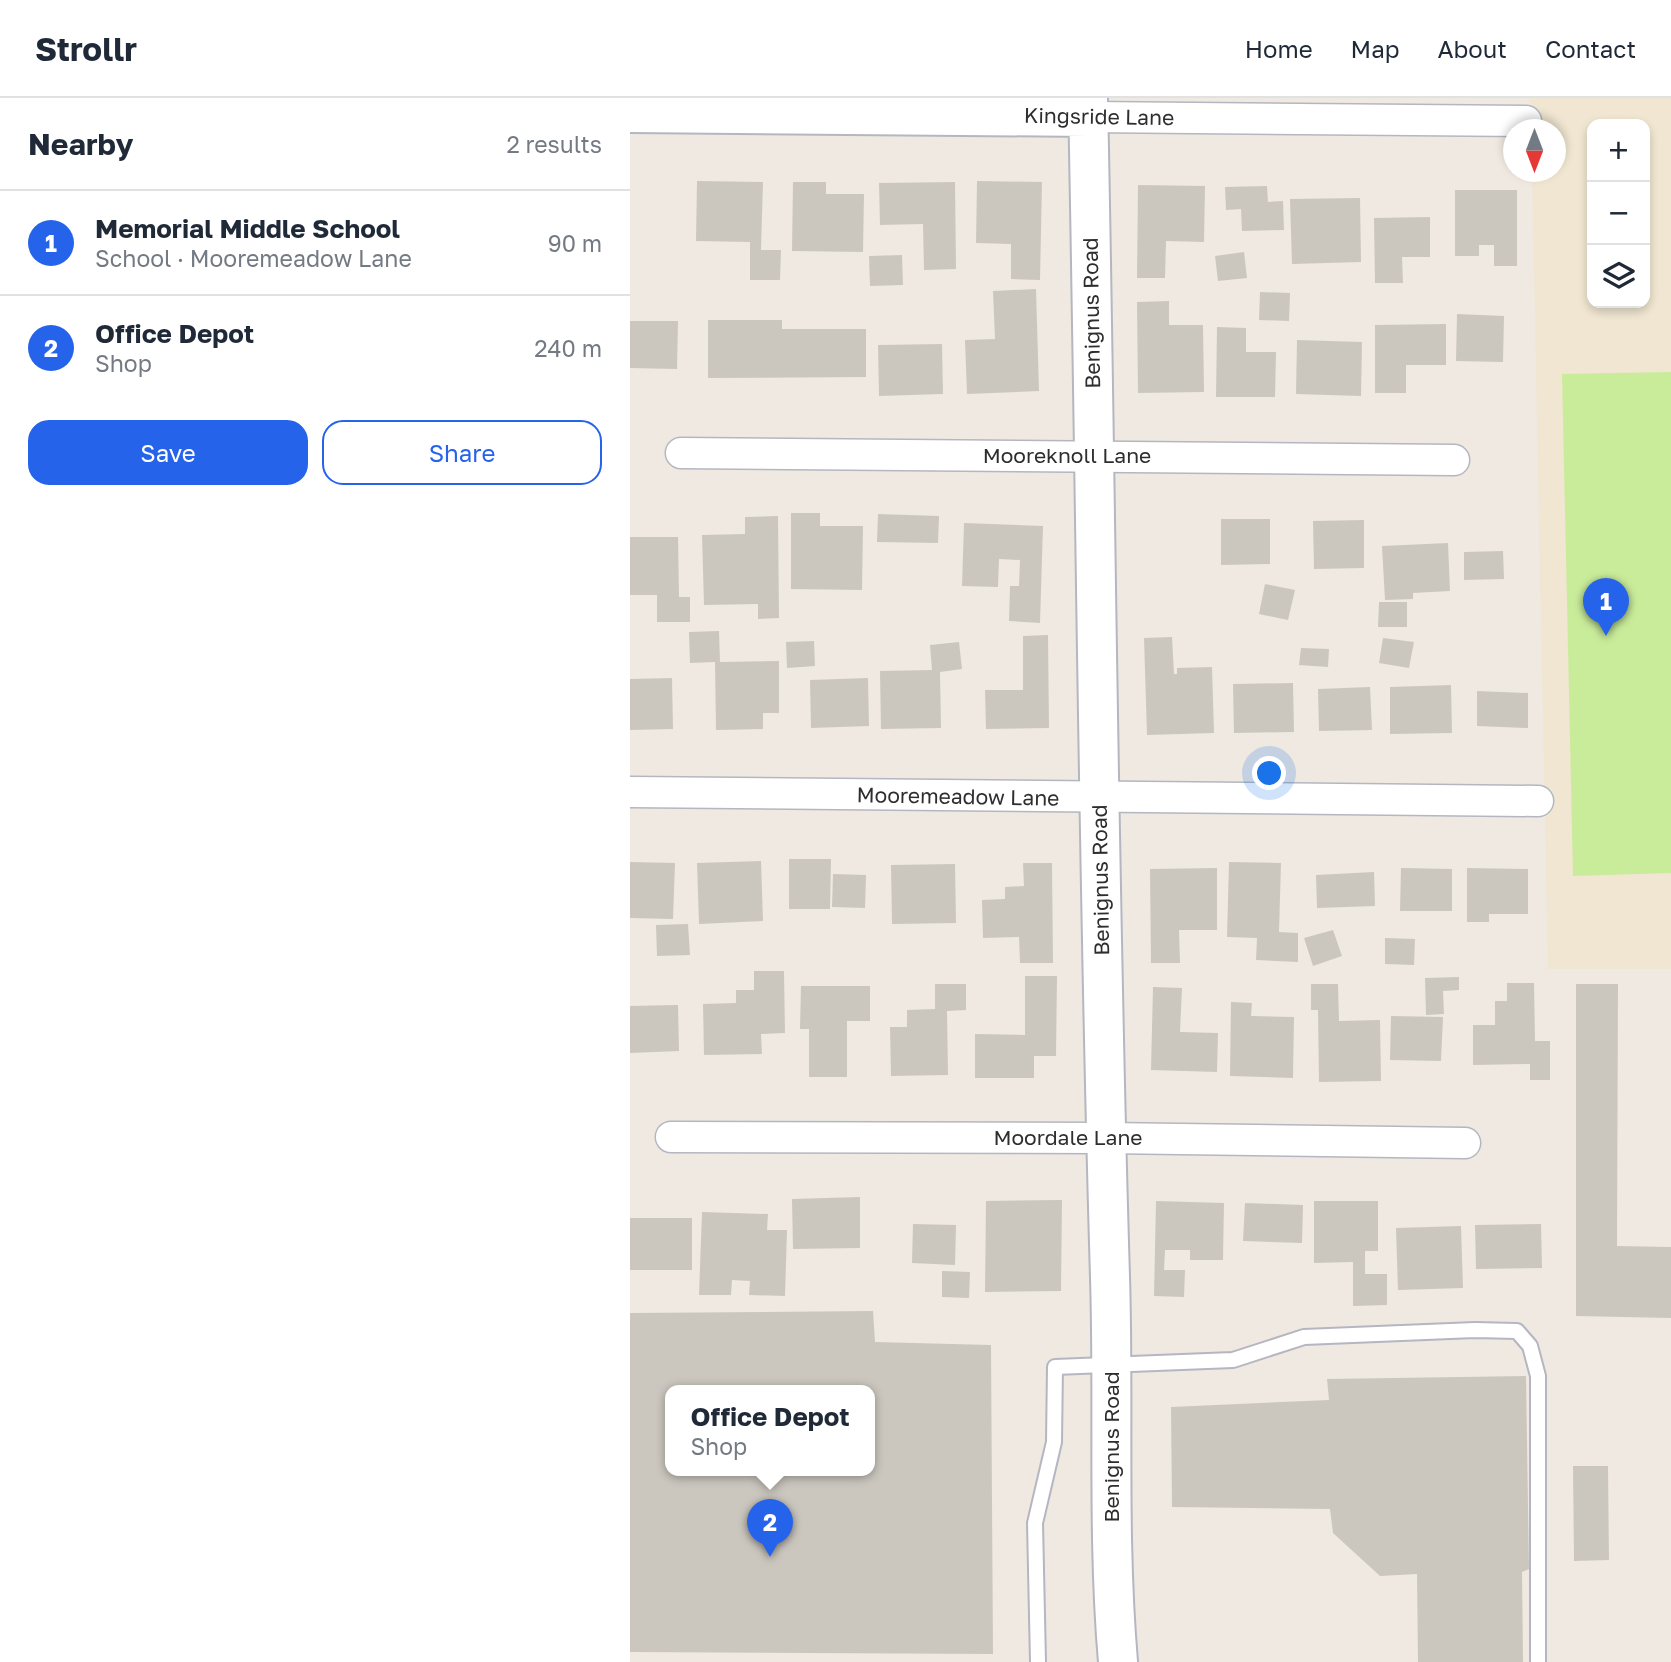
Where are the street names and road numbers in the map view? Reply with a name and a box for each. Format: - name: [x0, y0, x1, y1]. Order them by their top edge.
- street label: Kingsride Lane: [1024, 102, 1174, 130]
- street label: Benignus Road: [1077, 237, 1105, 389]
- street label: Mooreknoll Lane: [983, 442, 1151, 468]
- street label: Mooremeadow Lane: [856, 781, 1060, 811]
- street label: Benignus Road: [1086, 804, 1114, 956]
- street label: Moordale Lane: [993, 1124, 1143, 1150]
- street label: Benignus Road: [1098, 1371, 1124, 1523]

